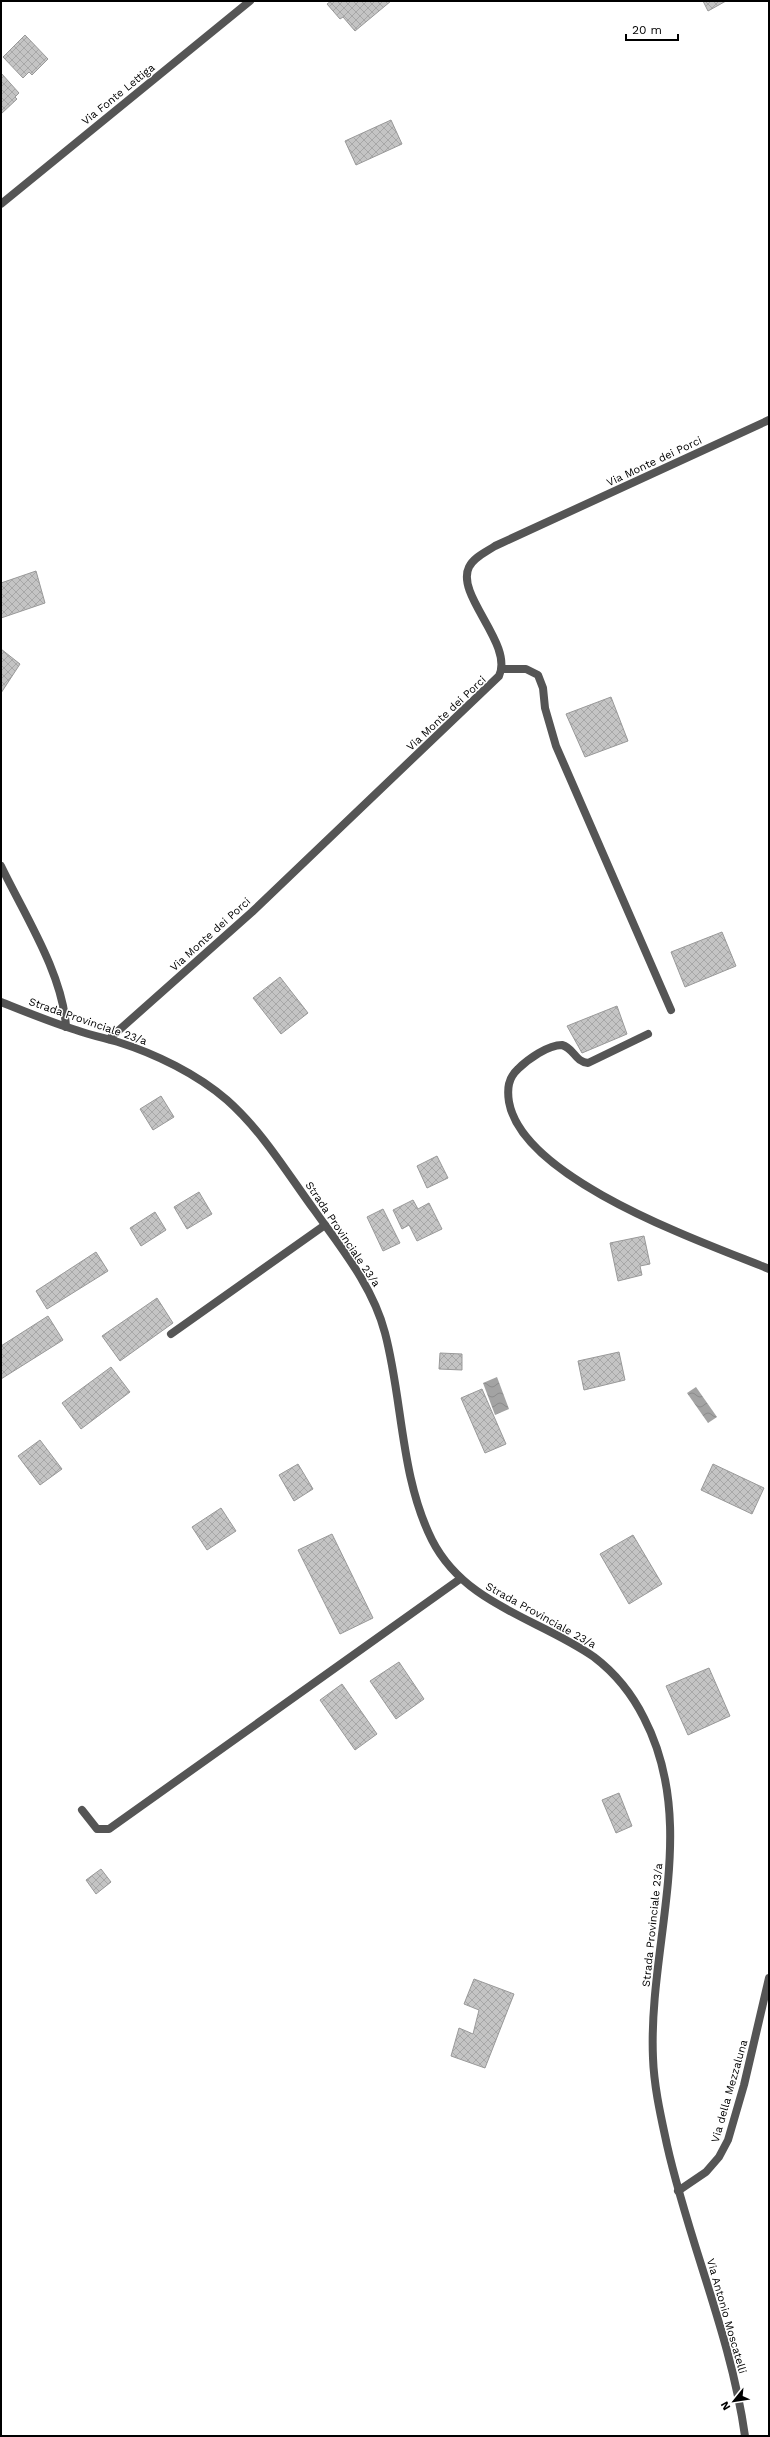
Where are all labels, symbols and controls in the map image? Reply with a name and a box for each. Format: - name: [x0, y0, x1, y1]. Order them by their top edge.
- scale bar: [626, 16, 678, 42]
- text: 20 m: [632, 23, 662, 37]
- street label: Via Fonte Lettiga: [79, 61, 157, 128]
- street label: Via Monte dei Porci: [604, 434, 704, 489]
- street label: Via Monte dei Porci: [404, 673, 489, 753]
- street label: Via Monte dei Porci: [167, 895, 253, 974]
- street label: Strada Provinciale 23/a: [27, 995, 149, 1048]
- street label: Strada Provinciale 23/a: [302, 1179, 383, 1289]
- street label: Strada Provinciale 23/a: [483, 1580, 598, 1651]
- street label: Strada Provinciale 23/a: [640, 1863, 665, 1987]
- street label: Via della Mezzaluna: [709, 2038, 750, 2144]
- street label: Via Antonio Moscatelli: [704, 2257, 749, 2375]
- north arrow: [714, 2381, 754, 2421]
- text: N: [718, 2399, 733, 2413]

